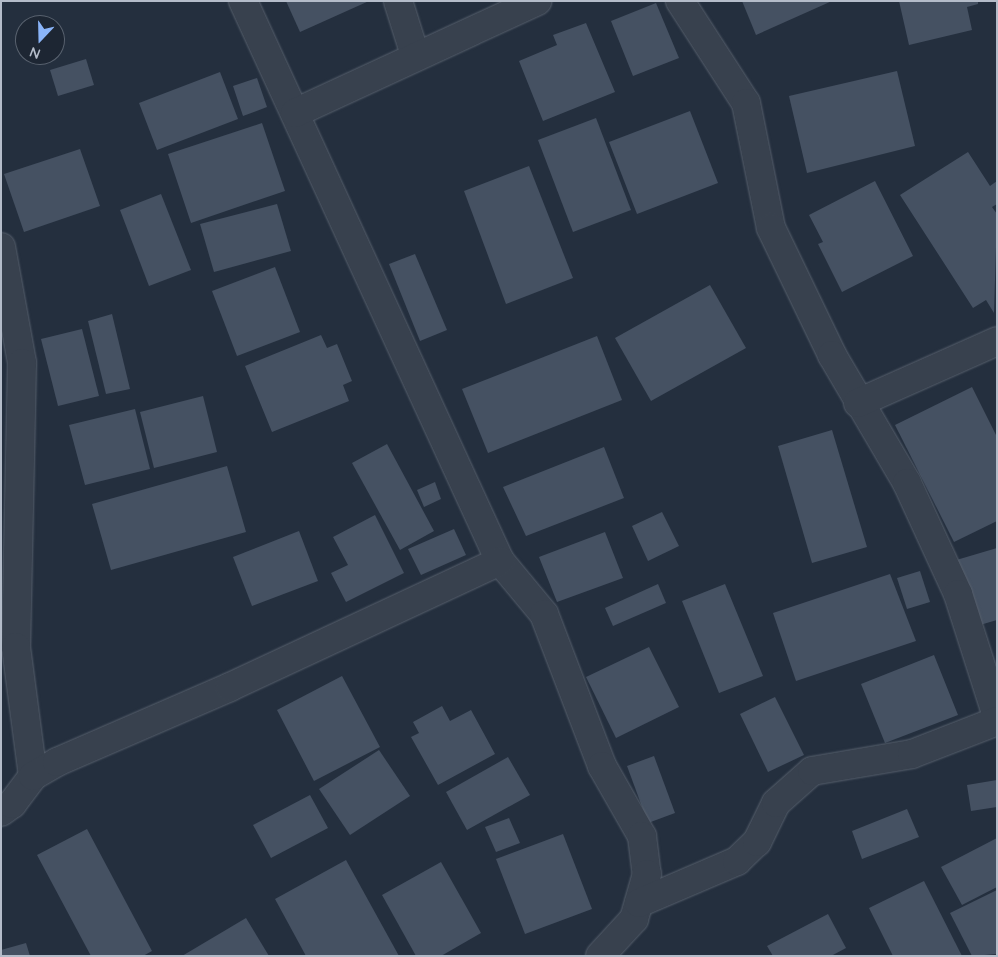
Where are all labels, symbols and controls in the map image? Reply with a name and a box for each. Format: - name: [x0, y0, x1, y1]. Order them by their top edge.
- north arrow: [15, 15, 65, 65]
- text: N: [27, 43, 43, 63]

